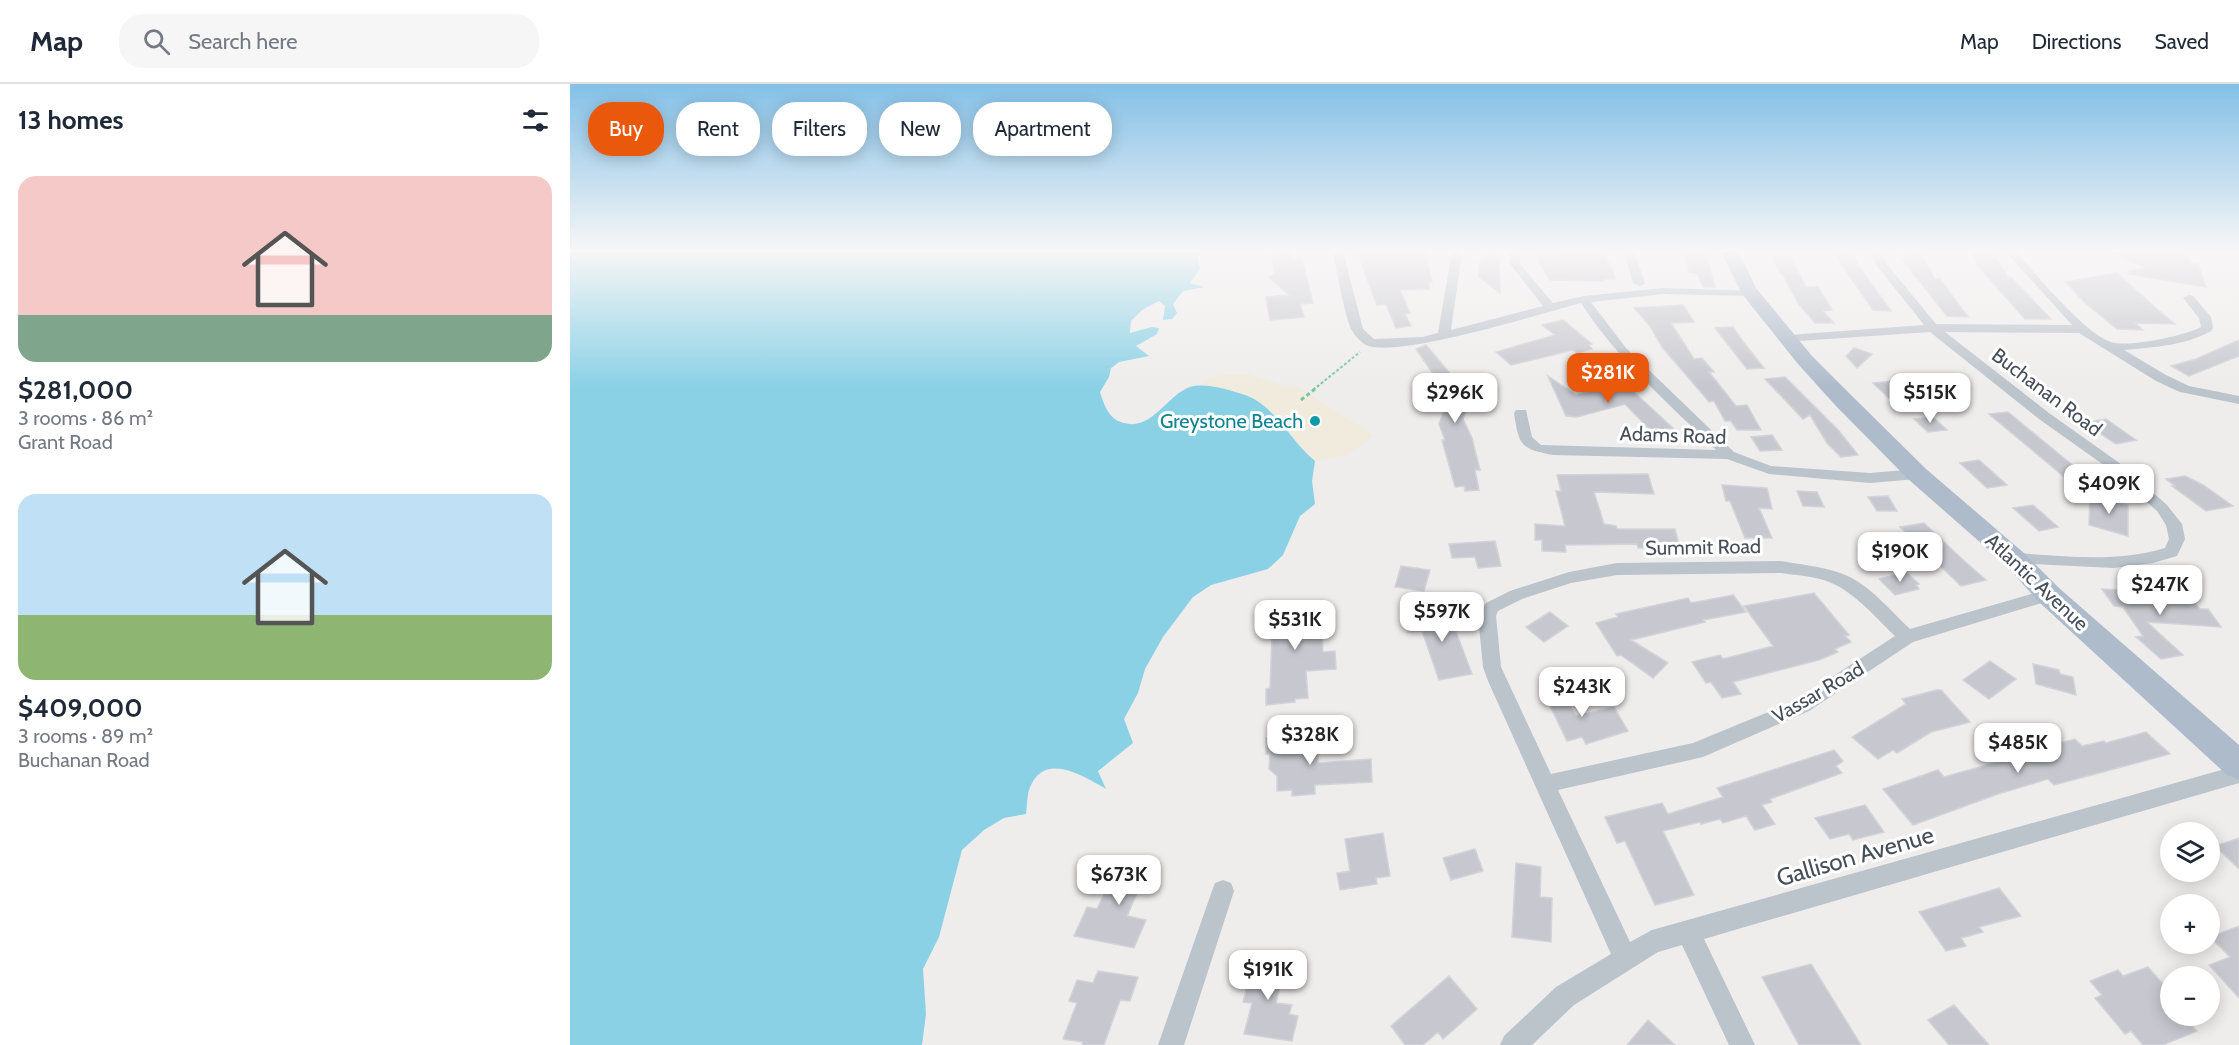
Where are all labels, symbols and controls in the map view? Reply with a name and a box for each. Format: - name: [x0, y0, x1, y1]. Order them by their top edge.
- search box: [119, 14, 539, 68]
- text: Map: [30, 24, 83, 58]
- icon: search: [140, 25, 173, 58]
- text: Search here: [188, 28, 297, 55]
- text: Map: [1960, 29, 1999, 54]
- text: Directions: [2032, 29, 2121, 54]
- text: Saved: [2154, 29, 2209, 54]
- chip: Buy: [588, 102, 664, 156]
- chip: Rent: [676, 102, 760, 156]
- chip: Filters: [772, 102, 867, 156]
- chip: New: [879, 102, 961, 156]
- chip: Apartment: [973, 102, 1112, 156]
- text: 13 homes: [18, 104, 124, 136]
- icon: filters: [519, 104, 552, 137]
- icon: home: [231, 215, 339, 323]
- street label: Buchanan Road: [1987, 343, 2107, 441]
- pin: $281K: [1566, 353, 1650, 404]
- text: $281K: [1581, 360, 1635, 384]
- pin: $296K: [1413, 373, 1497, 424]
- pin: $515K: [1888, 373, 1972, 424]
- text: $281,000: [18, 374, 133, 406]
- text: $296K: [1426, 380, 1484, 404]
- text: $515K: [1904, 380, 1957, 404]
- text: 3 rooms · 86 m²: [18, 406, 153, 430]
- place label: Greystone Beach: [1160, 409, 1303, 433]
- marker: Greystone Beach: [1308, 414, 1322, 428]
- street label: Adams Road: [1619, 421, 1727, 449]
- text: Grant Road: [18, 430, 113, 454]
- pin: $409K: [2067, 464, 2151, 515]
- text: $409K: [2078, 471, 2140, 495]
- street label: Atlantic Avenue: [1981, 528, 2093, 636]
- pin: $190K: [1858, 532, 1942, 583]
- icon: home: [231, 533, 339, 641]
- street label: Summit Road: [1645, 534, 1761, 560]
- text: $190K: [1872, 539, 1928, 563]
- pin: $247K: [2118, 565, 2202, 616]
- text: $247K: [2131, 572, 2189, 596]
- pin: $597K: [1400, 592, 1484, 643]
- text: $597K: [1414, 599, 1470, 623]
- pin: $531K: [1253, 600, 1337, 651]
- text: $531K: [1268, 607, 1322, 631]
- street label: Vassar Road: [1768, 656, 1868, 728]
- pin: $243K: [1540, 667, 1624, 718]
- text: $243K: [1553, 674, 1611, 698]
- text: $409,000: [18, 692, 143, 724]
- pin: $328K: [1268, 715, 1352, 766]
- text: $328K: [1281, 722, 1339, 746]
- pin: $485K: [1976, 723, 2060, 774]
- text: 3 rooms · 89 m²: [18, 724, 153, 748]
- text: $485K: [1988, 730, 2048, 754]
- text: Buchanan Road: [18, 748, 150, 772]
- street label: Gallison Avenue: [1773, 820, 1937, 892]
- map controls: [2160, 822, 2220, 1026]
- button: layers: [2160, 822, 2220, 882]
- pin: $673K: [1077, 855, 1161, 906]
- text: $673K: [1091, 862, 1147, 886]
- button: +: [2160, 894, 2220, 954]
- pin: $191K: [1226, 950, 1310, 1001]
- text: $191K: [1243, 957, 1293, 981]
- button: −: [2160, 966, 2220, 1026]

